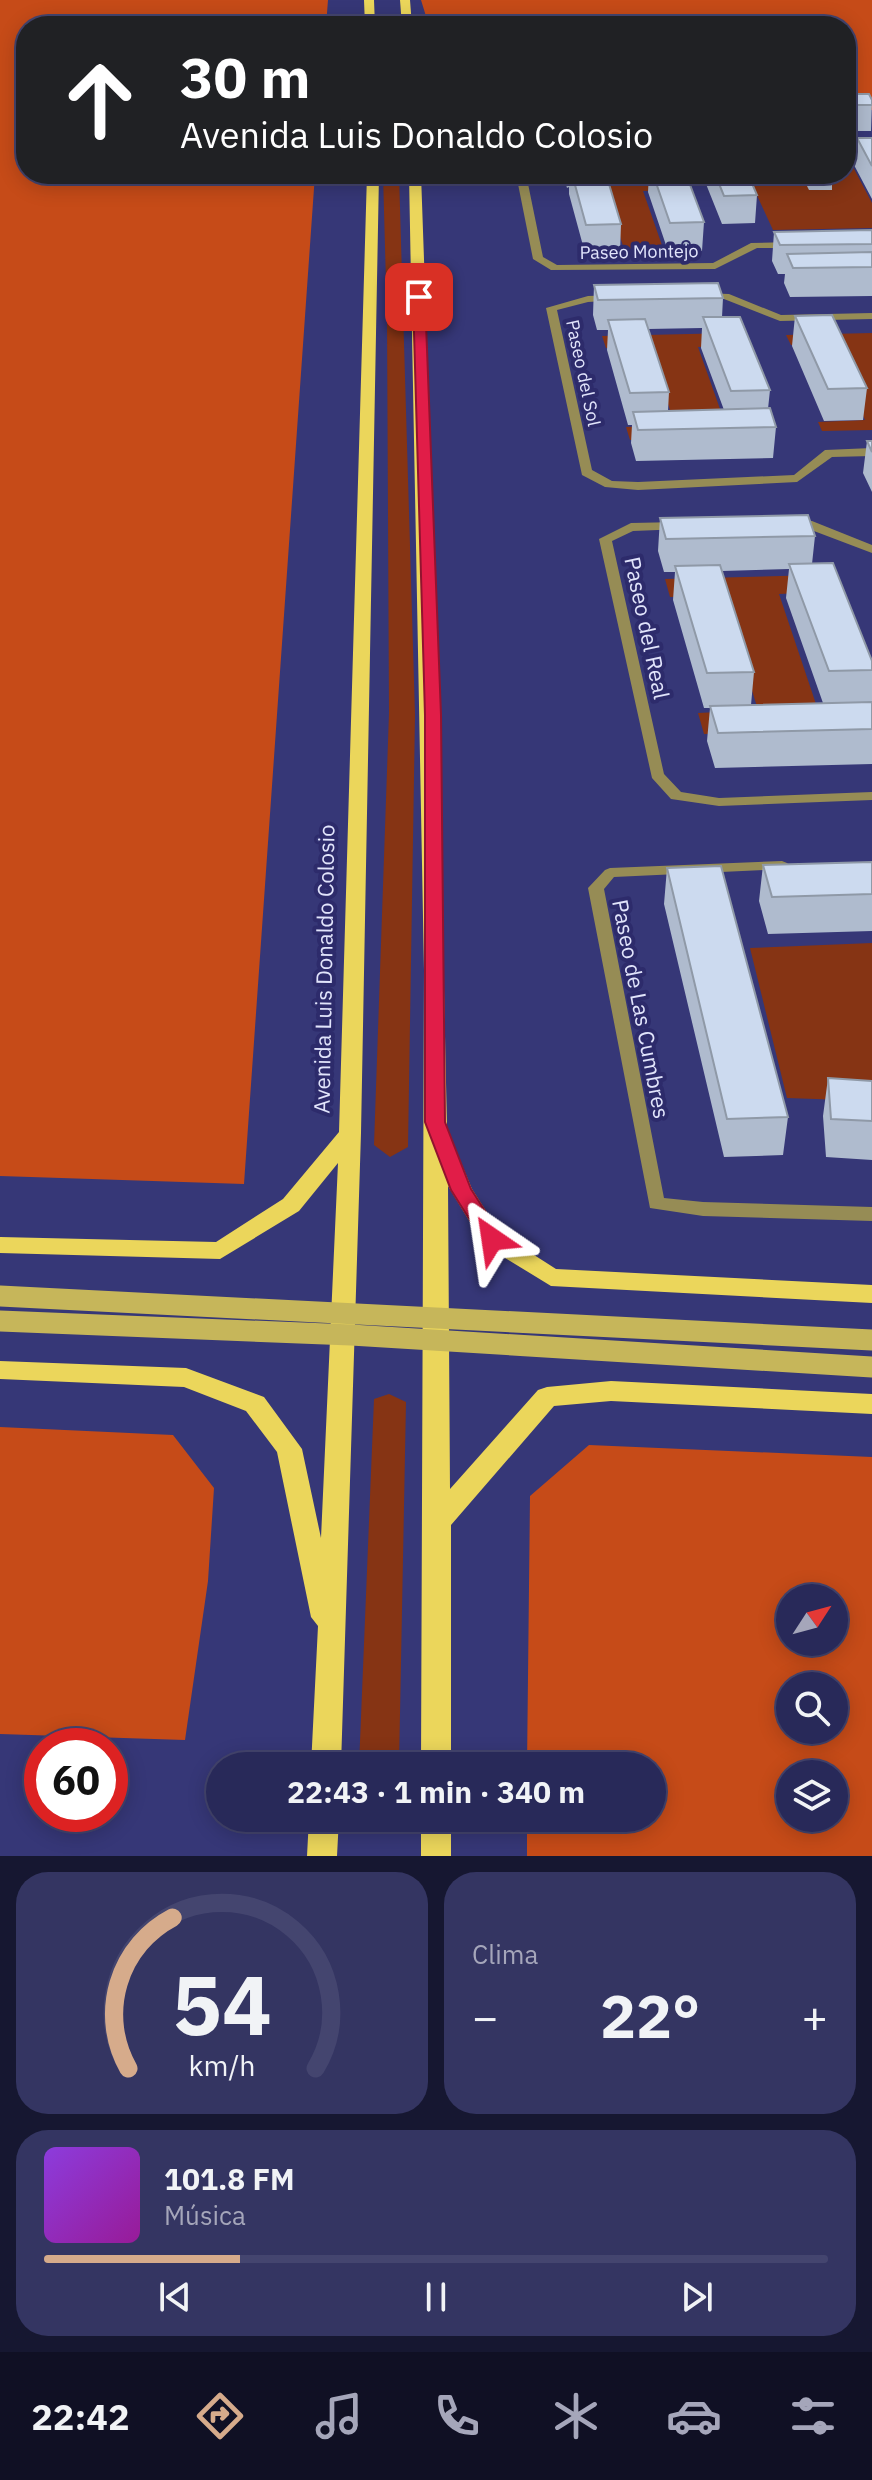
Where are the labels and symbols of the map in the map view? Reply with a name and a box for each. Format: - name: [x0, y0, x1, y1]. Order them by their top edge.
- street label: Paseo Montejo: [579, 239, 699, 264]
- pin: [385, 263, 453, 331]
- street label: Paseo del Sol: [561, 318, 606, 428]
- street label: Paseo del Real: [618, 554, 677, 702]
- street label: Avenida Luis Donaldo Colosio: [306, 824, 341, 1114]
- street label: Paseo de Las Cumbres: [606, 897, 677, 1121]
- position arrow: [450, 1197, 534, 1281]
- north arrow: [776, 1584, 848, 1656]
- speed limit sign: 60: [24, 1728, 128, 1832]

